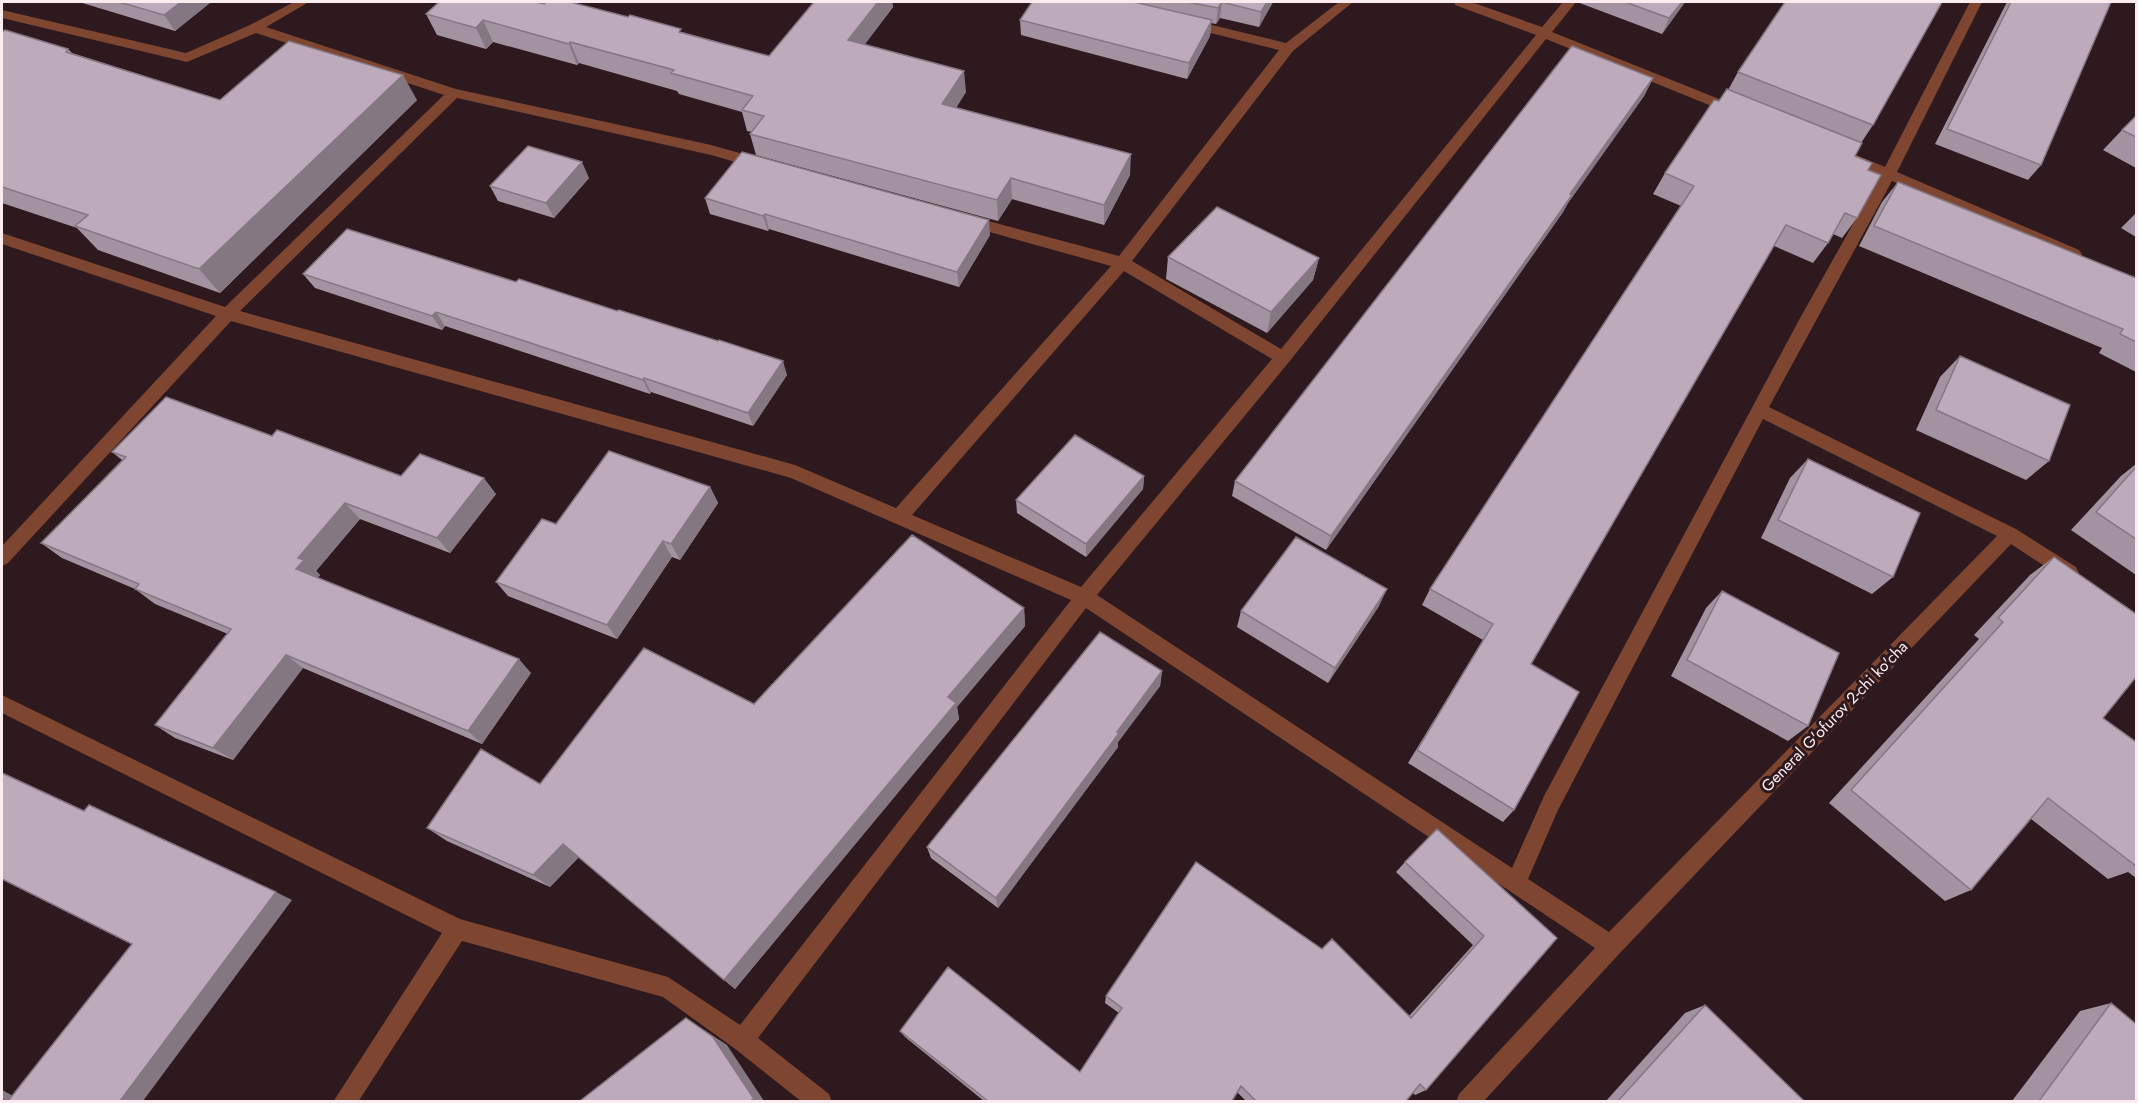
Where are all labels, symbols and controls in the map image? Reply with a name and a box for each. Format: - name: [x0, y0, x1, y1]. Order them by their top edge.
- street label: General G'ofurov 2-chi ko'cha: [1756, 636, 1913, 797]

